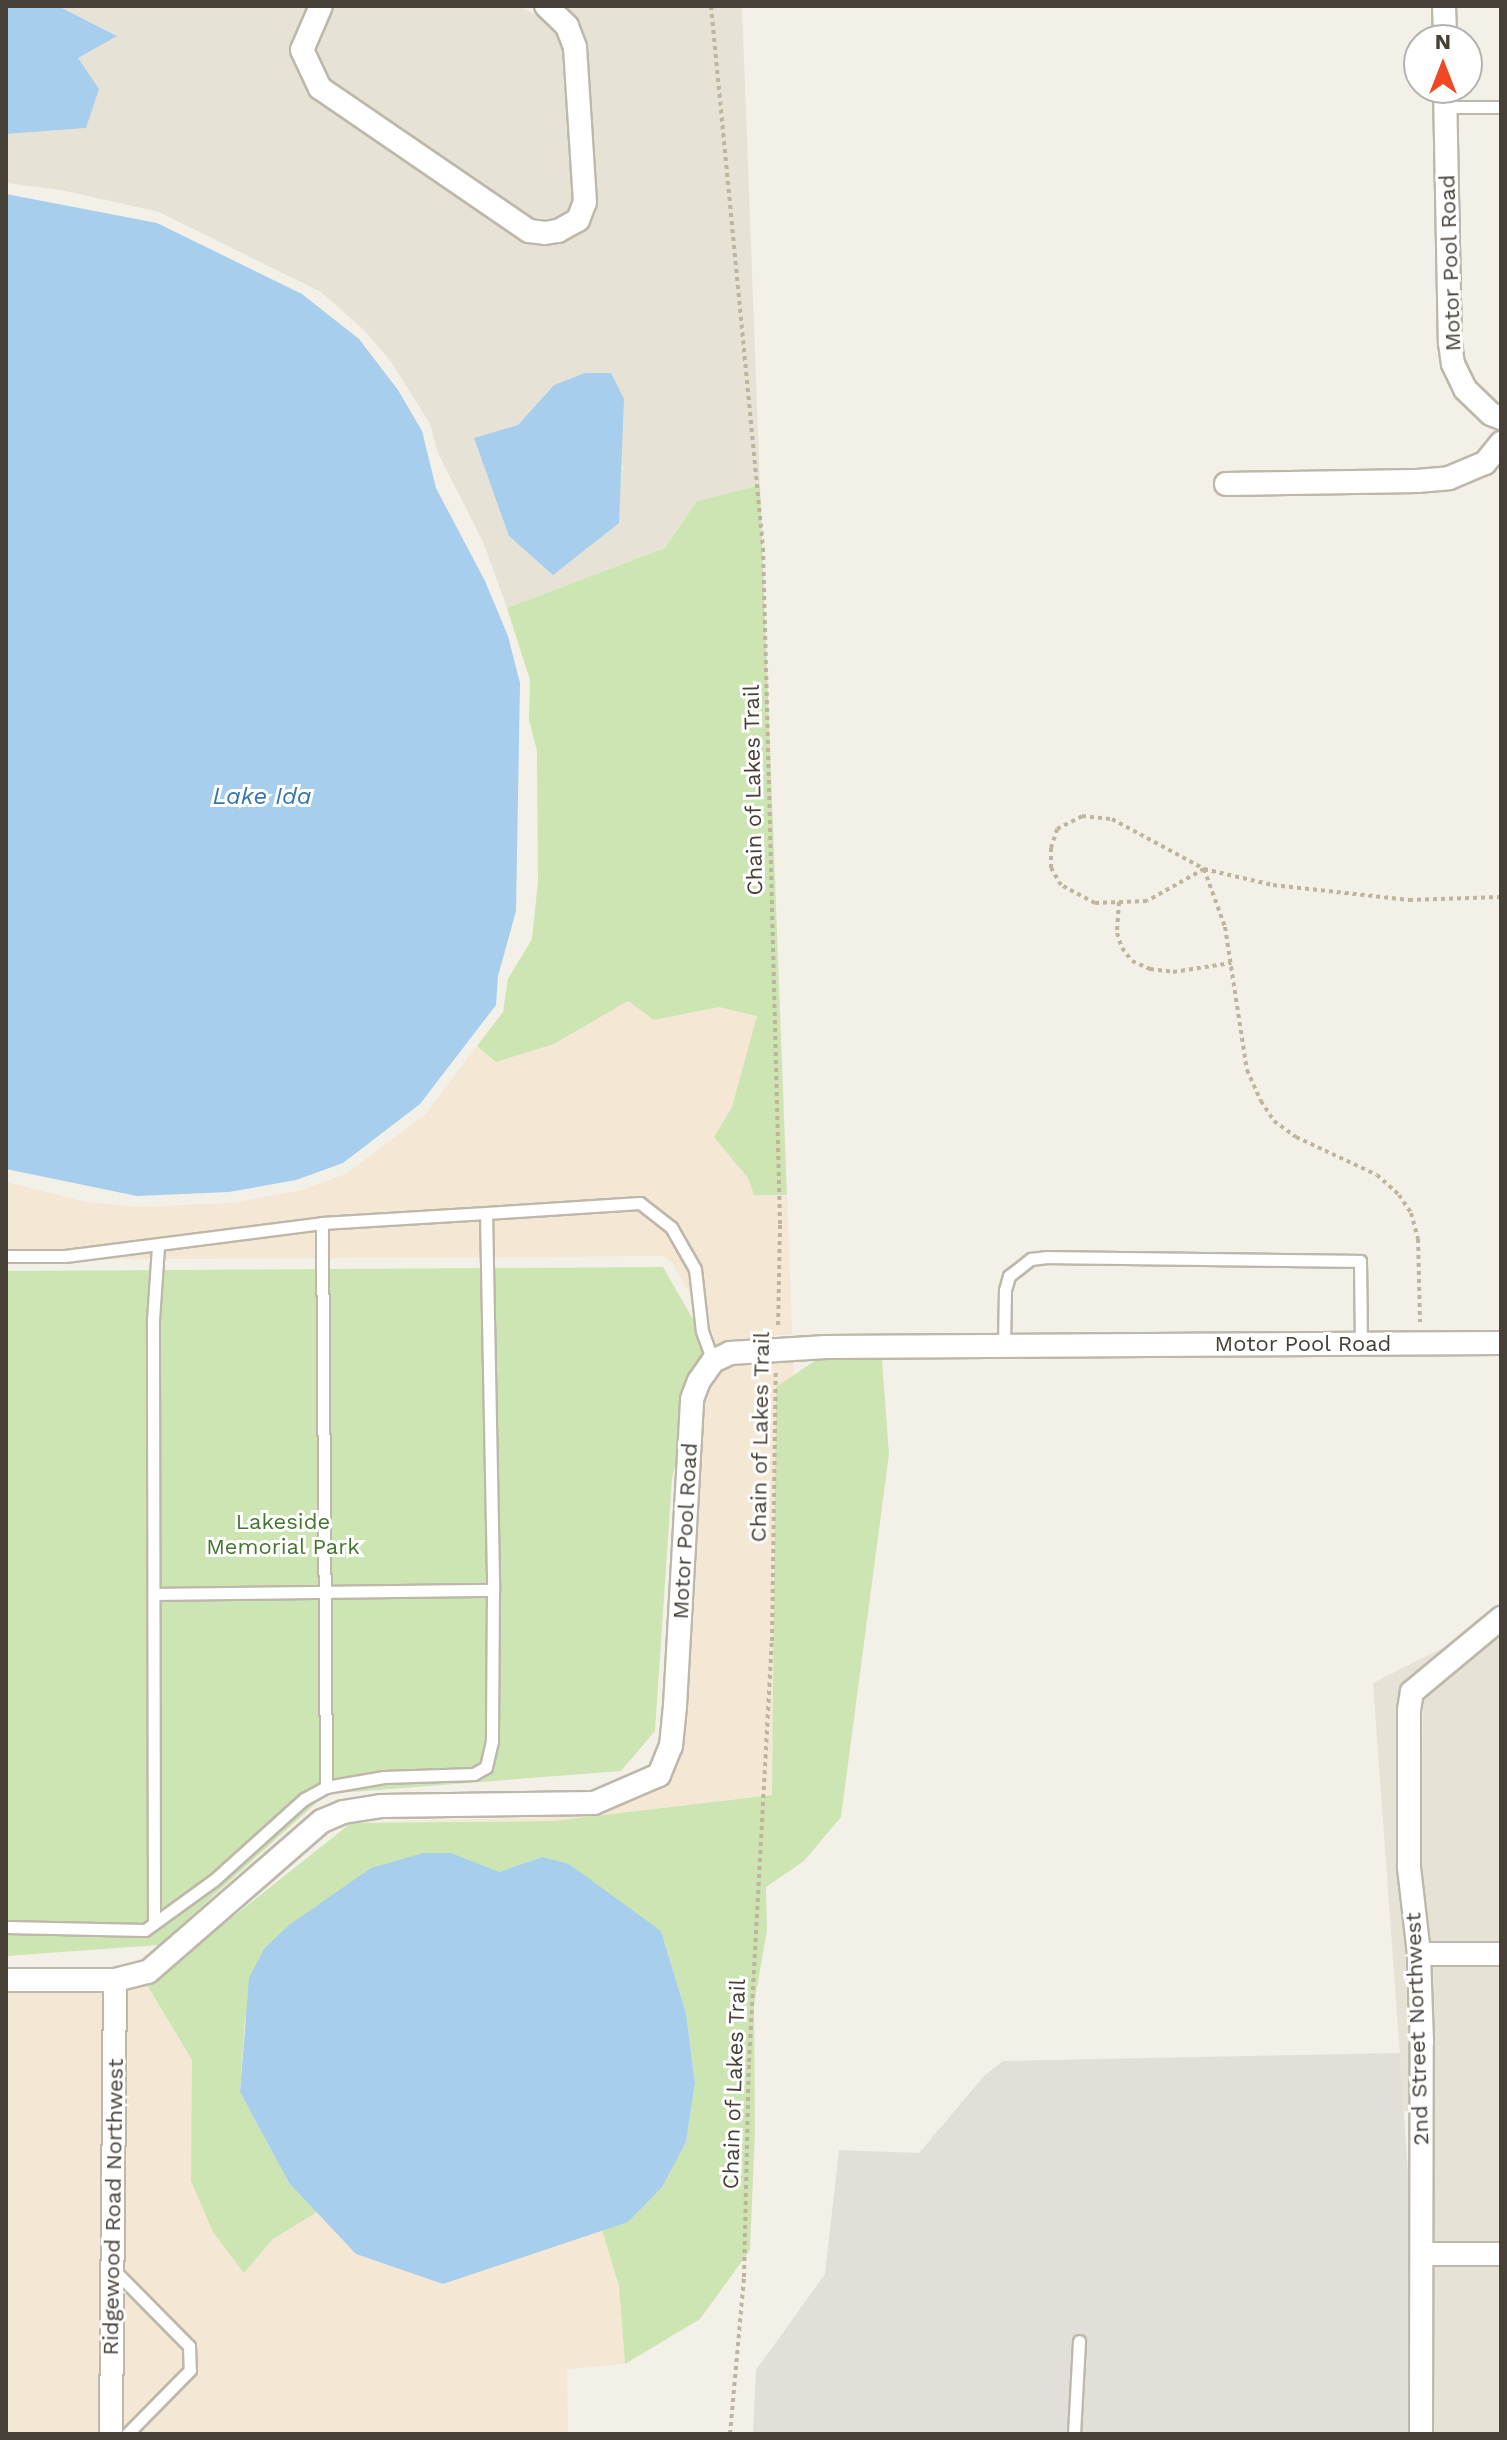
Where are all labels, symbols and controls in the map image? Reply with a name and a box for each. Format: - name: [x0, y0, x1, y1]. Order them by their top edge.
- north arrow: [1403, 24, 1483, 104]
- text: N: [1435, 29, 1451, 54]
- street label: Motor Pool Road: [1434, 174, 1466, 352]
- street label: Chain of Lakes Trail: [738, 684, 768, 896]
- water label: Lake Ida: [213, 783, 311, 811]
- street label: Chain of Lakes Trail: [745, 1331, 775, 1543]
- street label: Motor Pool Road: [1214, 1331, 1392, 1357]
- street label: Motor Pool Road: [667, 1441, 703, 1621]
- park label: Lakeside Memorial Park: [206, 1508, 360, 1560]
- street label: 2nd Street Northwest: [1400, 1912, 1434, 2146]
- street label: Chain of Lakes Trail: [717, 1977, 751, 2191]
- street label: Ridgewood Road Northwest: [97, 2058, 129, 2356]

